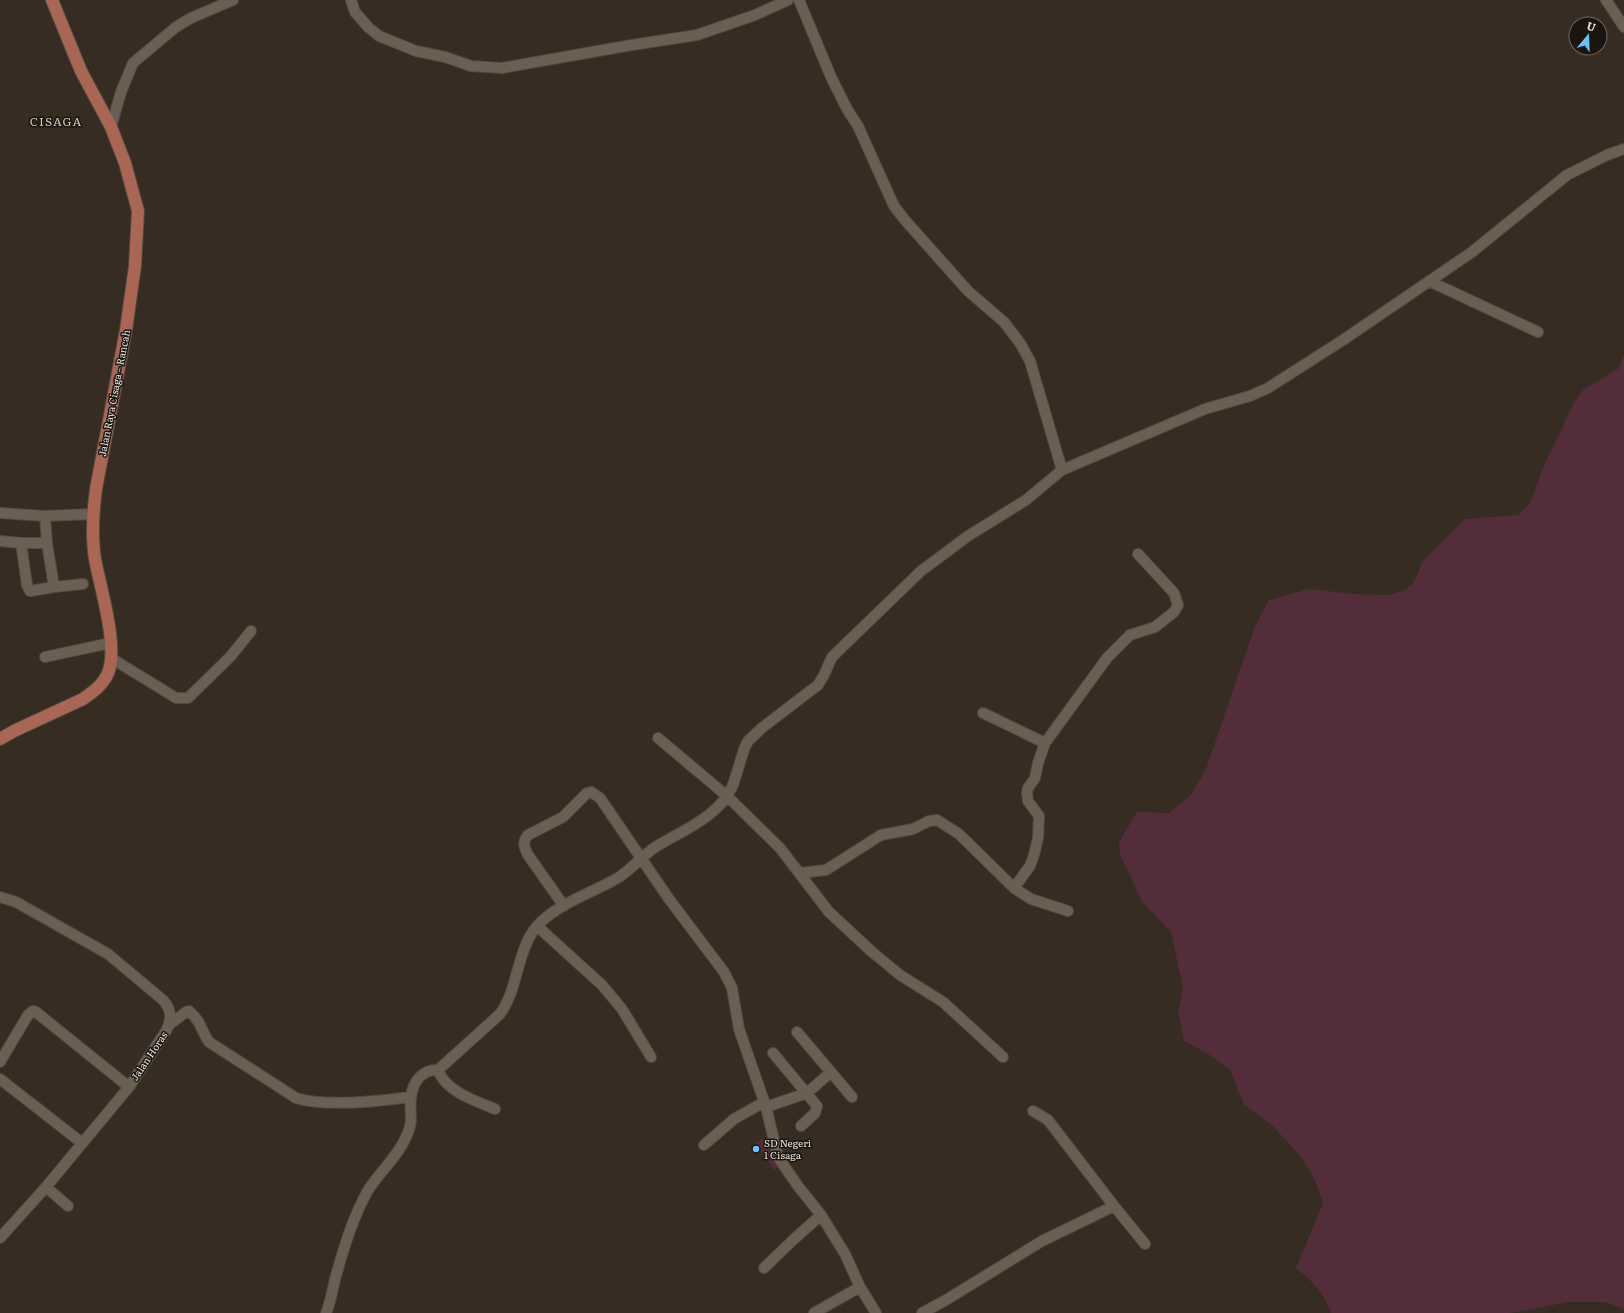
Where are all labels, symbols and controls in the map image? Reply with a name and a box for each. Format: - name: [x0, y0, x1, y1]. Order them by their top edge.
- north arrow: [1568, 16, 1608, 56]
- text: U: [1585, 17, 1599, 35]
- district label: CISAGA: [30, 112, 82, 130]
- street label: Jalan Raya Cisaga – Rancah: [94, 328, 133, 458]
- street label: Jalan Horas: [127, 1028, 171, 1083]
- place label: SD Negeri 1 Cisaga: [764, 1135, 812, 1162]
- marker: SD Negeri 1 Cisaga: [751, 1144, 761, 1154]

